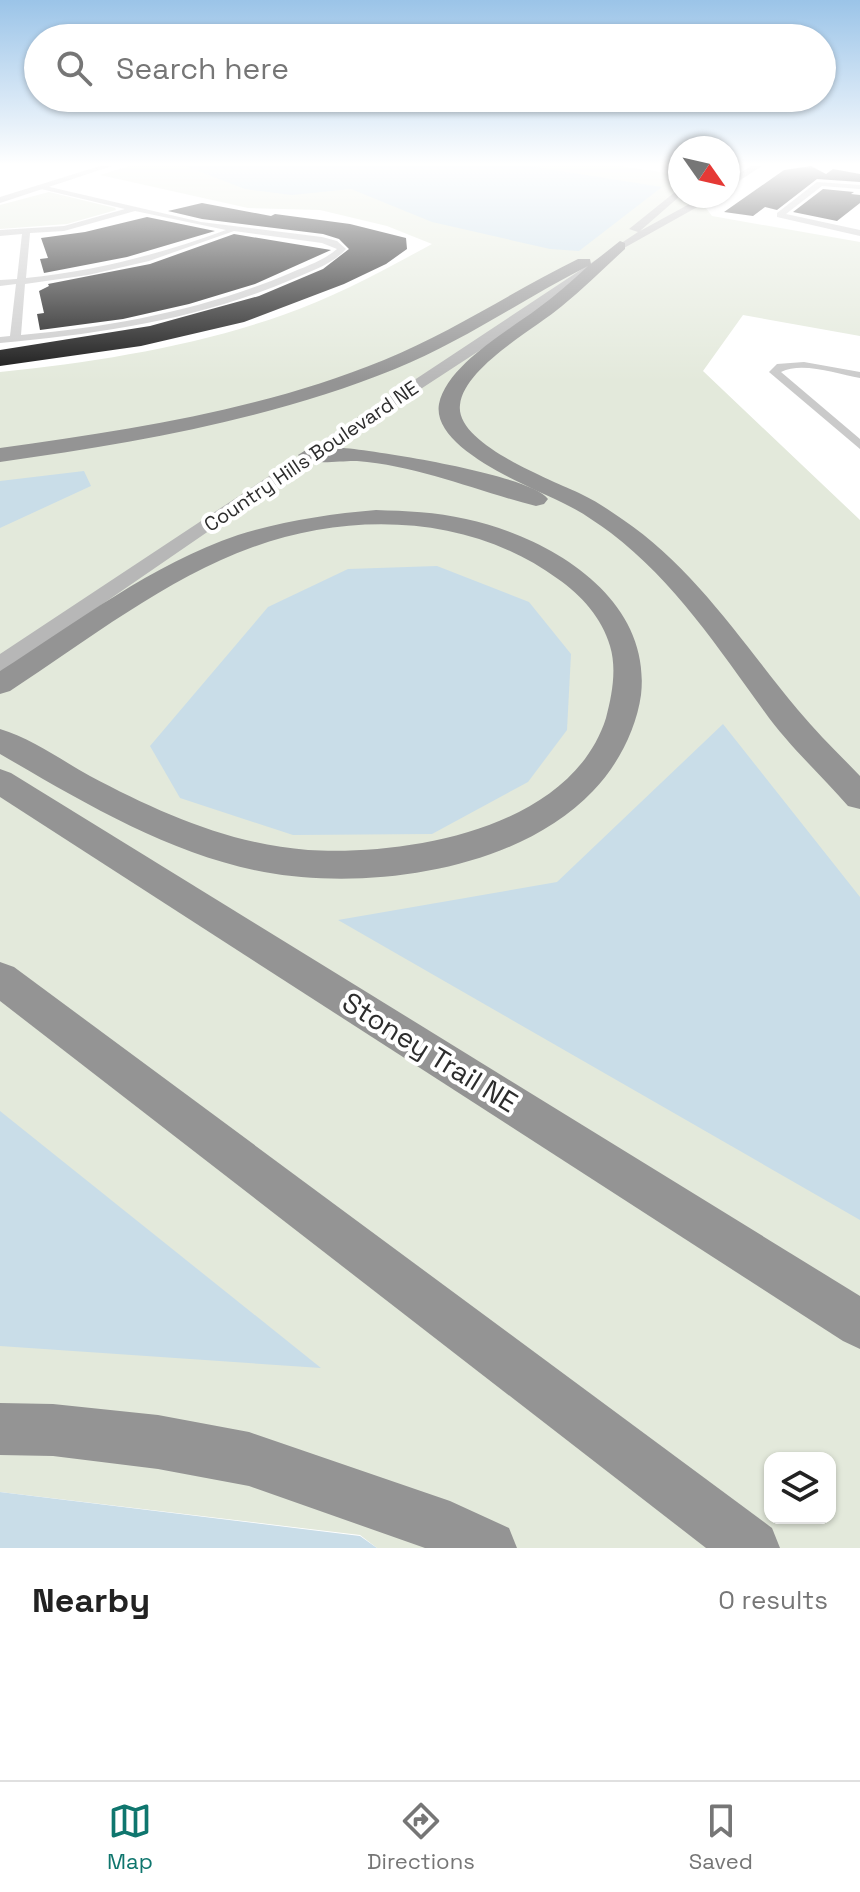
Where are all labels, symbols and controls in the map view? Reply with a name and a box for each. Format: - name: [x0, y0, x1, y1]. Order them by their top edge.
- search box: [24, 24, 836, 112]
- icon: search: [52, 46, 96, 90]
- text: Search here: [116, 49, 289, 88]
- north arrow: [668, 136, 740, 208]
- street label: Country Hills Boulevard NE: [199, 375, 423, 537]
- street label: Stoney Trail NE: [336, 984, 524, 1120]
- map controls: [764, 1452, 836, 1524]
- button: layers: [764, 1452, 836, 1524]
- text: Nearby: [32, 1579, 150, 1622]
- text: 0 results: [718, 1583, 828, 1617]
- tab: Map: [107, 1799, 153, 1875]
- tab: Directions: [367, 1799, 475, 1875]
- tab: Saved: [689, 1799, 753, 1875]

